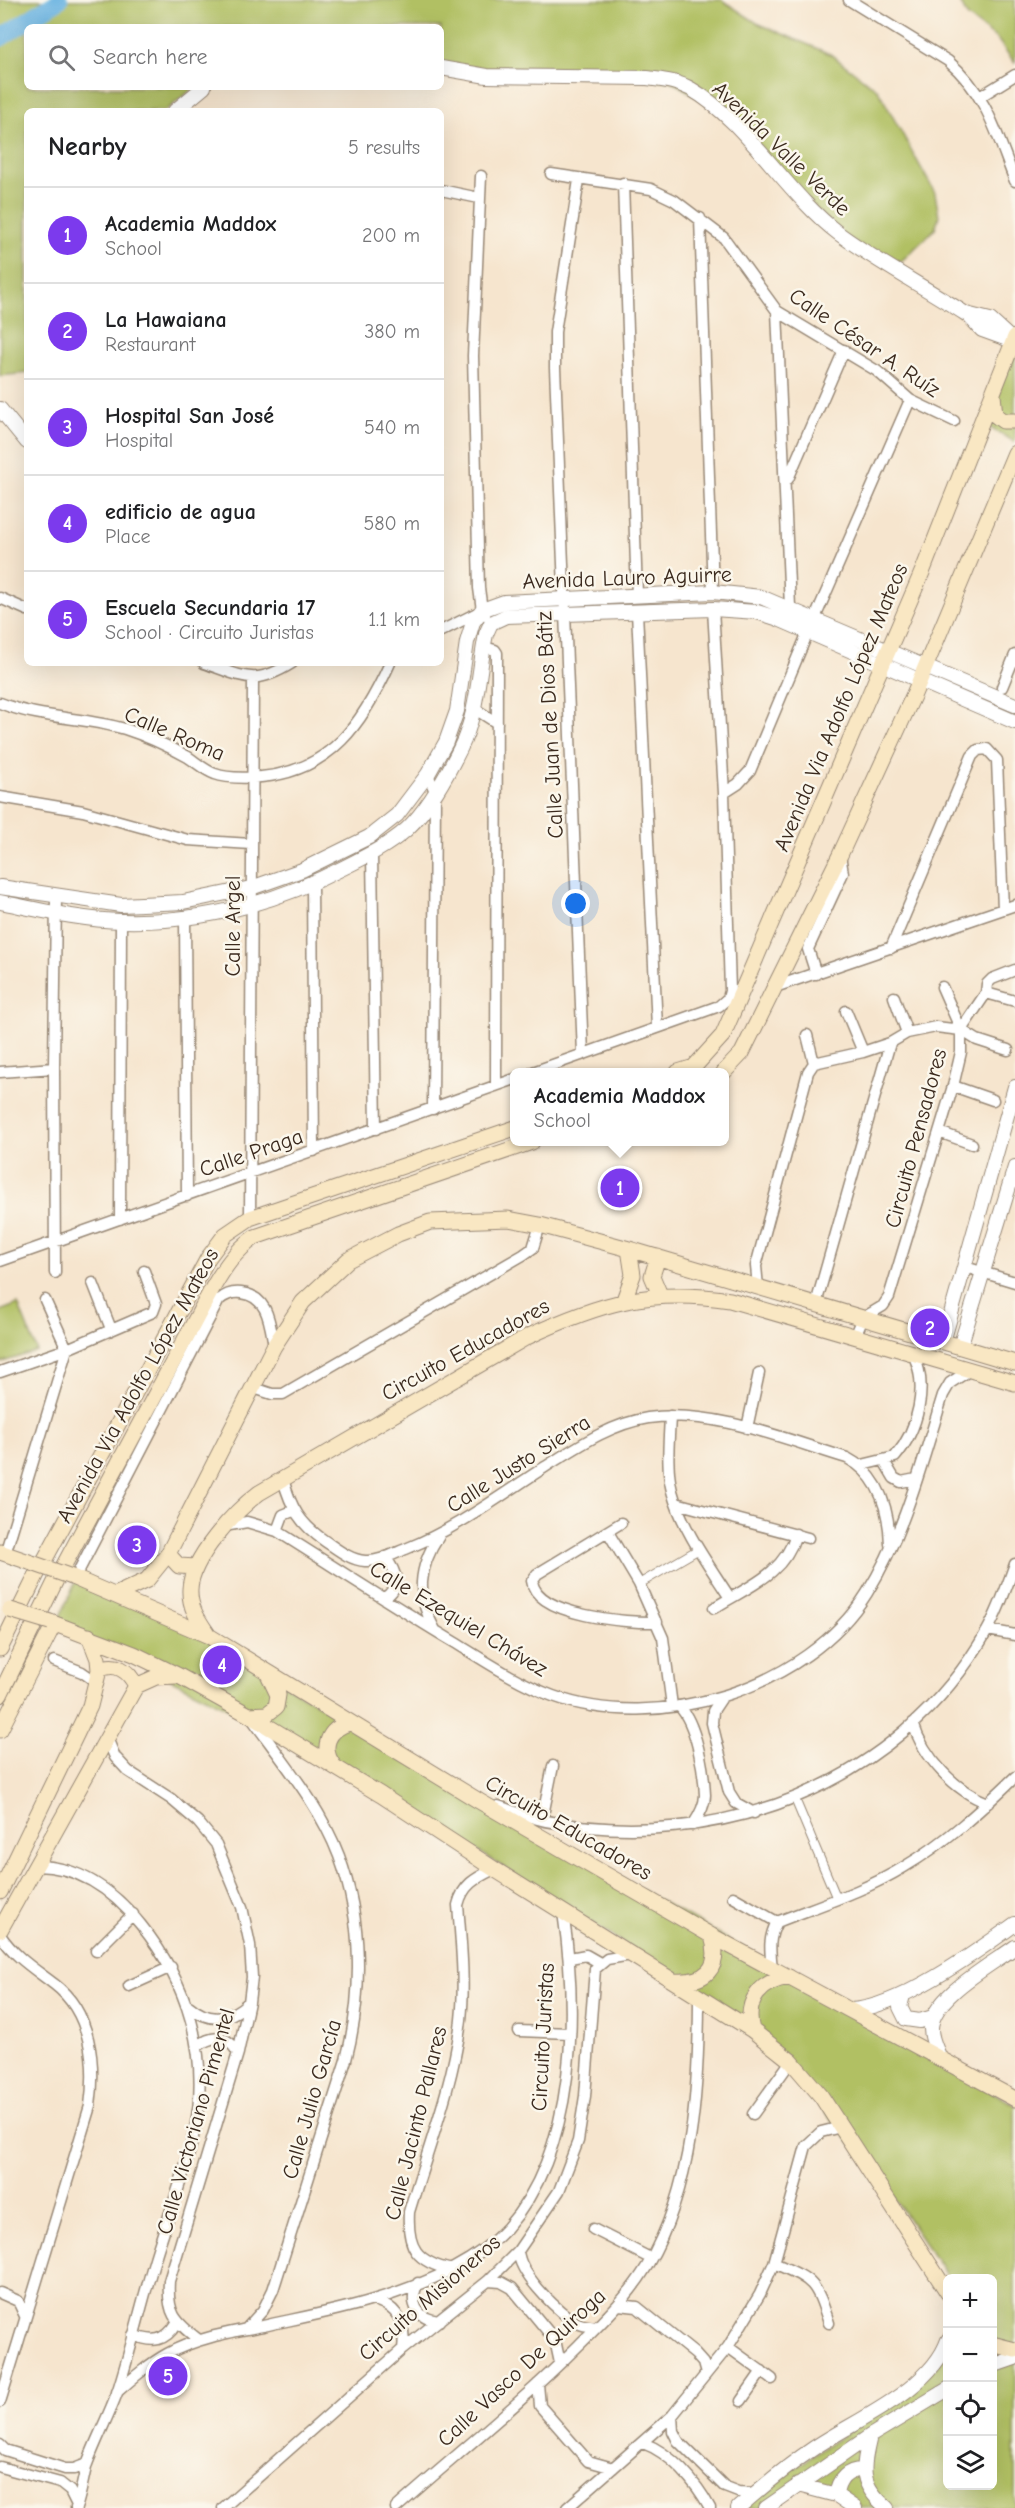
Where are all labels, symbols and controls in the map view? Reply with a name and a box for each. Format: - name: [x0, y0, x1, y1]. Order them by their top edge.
- search box: [24, 24, 444, 90]
- icon: search: [45, 41, 78, 74]
- text: Search here: [93, 44, 208, 70]
- street label: Avenida Valle Verde: [707, 76, 856, 221]
- text: Nearby: [48, 132, 127, 162]
- text: 5 results: [348, 136, 420, 159]
- text: Academia Maddox: [105, 211, 276, 237]
- text: 1: [64, 224, 71, 247]
- text: 200 m: [362, 224, 420, 247]
- text: School: [105, 237, 162, 260]
- street label: Calle César A. Ruíz: [784, 283, 945, 403]
- text: La Hawaiana: [105, 307, 227, 333]
- text: 2: [63, 320, 72, 343]
- text: 380 m: [364, 320, 420, 343]
- text: Restaurant: [105, 333, 195, 356]
- text: Hospital San José: [105, 403, 274, 429]
- text: 3: [63, 416, 72, 439]
- text: 540 m: [364, 416, 420, 439]
- text: Hospital: [105, 429, 173, 452]
- text: edificio de agua: [105, 499, 256, 525]
- text: 4: [63, 512, 72, 535]
- text: 580 m: [363, 512, 420, 535]
- text: Place: [105, 525, 151, 548]
- street label: Avenida Via Adolfo López Mateos: [768, 560, 913, 855]
- street label: Avenida Lauro Aguirre: [522, 561, 732, 595]
- text: Escuela Secundaria 17: [105, 595, 315, 621]
- text: 5: [62, 608, 73, 631]
- text: 1.1 km: [368, 608, 420, 631]
- street label: Calle Juan de Dios Bátiz: [531, 610, 569, 839]
- text: School · Circuito Juristas: [105, 621, 314, 644]
- street label: Calle Roma: [120, 701, 229, 767]
- street label: Calle Argel: [220, 875, 246, 977]
- your location: [561, 889, 590, 918]
- street label: Circuito Pensadores: [879, 1046, 952, 1231]
- popup: [510, 1068, 729, 1146]
- text: Academia Maddox: [534, 1083, 705, 1109]
- text: School: [534, 1109, 591, 1132]
- street label: Calle Praga: [196, 1123, 307, 1183]
- pin: 1: [600, 1166, 640, 1210]
- street label: Avenida Via Adolfo López Mateos: [51, 1244, 224, 1527]
- street label: Circuito Educadores: [377, 1293, 554, 1407]
- pin: 2: [910, 1306, 950, 1350]
- street label: Calle Justo Sierra: [442, 1409, 595, 1518]
- pin: 3: [118, 1522, 156, 1568]
- street label: Calle Ezequiel Chávez: [365, 1555, 553, 1682]
- pin: 4: [202, 1642, 242, 1688]
- street label: Circuito Educadores: [481, 1770, 656, 1886]
- street label: Circuito Juristas: [526, 1962, 560, 2112]
- street label: Calle Victoriano Pimentel: [151, 2005, 241, 2237]
- street label: Calle Julio García: [277, 2016, 347, 2182]
- street label: Calle Jacinto Pallares: [379, 2024, 453, 2223]
- street label: Circuito Misioneros: [353, 2229, 506, 2366]
- map controls: [943, 2274, 997, 2490]
- button: +: [943, 2274, 997, 2328]
- street label: Calle Vasco De Quiroga: [432, 2283, 611, 2452]
- button: −: [943, 2328, 997, 2382]
- pin: 5: [148, 2354, 188, 2398]
- button: locate: [943, 2382, 997, 2436]
- button: layers: [943, 2436, 997, 2490]

